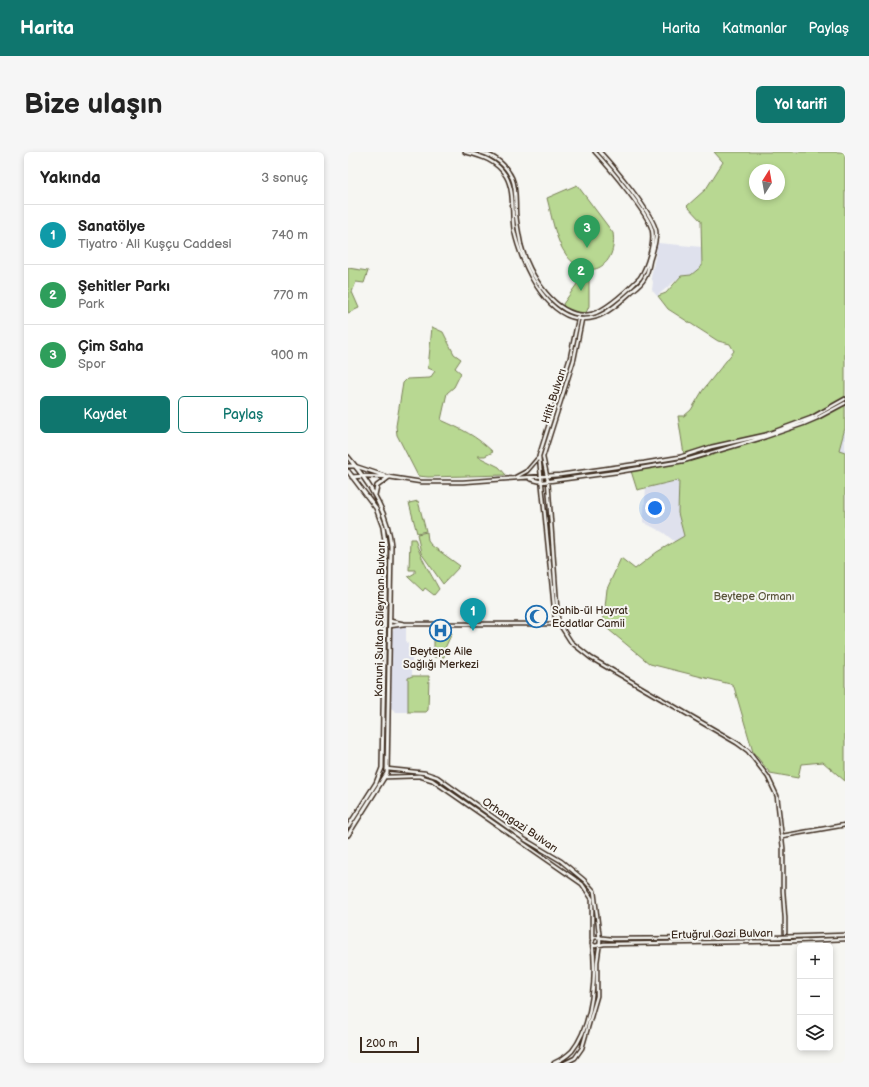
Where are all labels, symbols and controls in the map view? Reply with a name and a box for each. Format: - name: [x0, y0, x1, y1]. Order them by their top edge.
- text: Harita: [20, 17, 74, 40]
- text: Harita: [662, 20, 700, 37]
- text: Katmanlar: [722, 20, 787, 37]
- text: Paylaş: [809, 20, 849, 37]
- button: Yol tarifi: [756, 86, 845, 123]
- text: Bize ulaşın: [24, 88, 163, 121]
- north arrow: [749, 164, 785, 200]
- text: Yakında: [40, 168, 101, 188]
- text: 3 sonuç: [261, 170, 308, 186]
- pin: 3: [574, 215, 600, 248]
- text: Sanatölye: [78, 217, 145, 236]
- text: 1: [50, 227, 56, 243]
- text: 740 m: [272, 227, 308, 243]
- text: Tiyatro · Ali Kuşçu Caddesi: [78, 236, 232, 252]
- pin: 2: [568, 258, 594, 291]
- text: Şehitler Parkı: [78, 277, 170, 296]
- text: 2: [49, 287, 57, 303]
- text: 770 m: [273, 287, 308, 303]
- text: Park: [78, 296, 104, 312]
- text: Çim Saha: [78, 337, 144, 356]
- text: 3: [49, 347, 57, 363]
- text: 900 m: [271, 347, 308, 363]
- text: Spor: [78, 356, 105, 372]
- street label: Hitit Bulvarı: [539, 367, 569, 425]
- button: Kaydet: [40, 396, 170, 433]
- button: Paylaş: [178, 396, 308, 433]
- your location: [645, 498, 665, 518]
- street label: Kanuni Sultan Süleyman Bulvarı: [372, 541, 388, 697]
- park label: Beytepe Ormanı: [714, 590, 794, 603]
- pin: 1: [460, 598, 486, 631]
- mosque icon: Sahib-ül Hayrat Ecdatlar Camii: [524, 603, 550, 629]
- place label: Sahib-ül Hayrat Ecdatlar Camii: [552, 604, 629, 630]
- hospital icon: Beytepe Aile Sağlığı Merkezi: [428, 618, 454, 644]
- place label: Beytepe Aile Sağlığı Merkezi: [403, 645, 479, 671]
- street label: Orhangazi Bulvarı: [480, 795, 560, 855]
- street label: Ertuğrul Gazi Bulvarı: [671, 927, 773, 941]
- map controls: [797, 943, 833, 1051]
- button: +: [797, 943, 833, 979]
- button: −: [797, 979, 833, 1015]
- button: layers: [797, 1015, 833, 1051]
- scale bar: [360, 1035, 419, 1054]
- text: 200 m: [366, 1037, 398, 1050]

